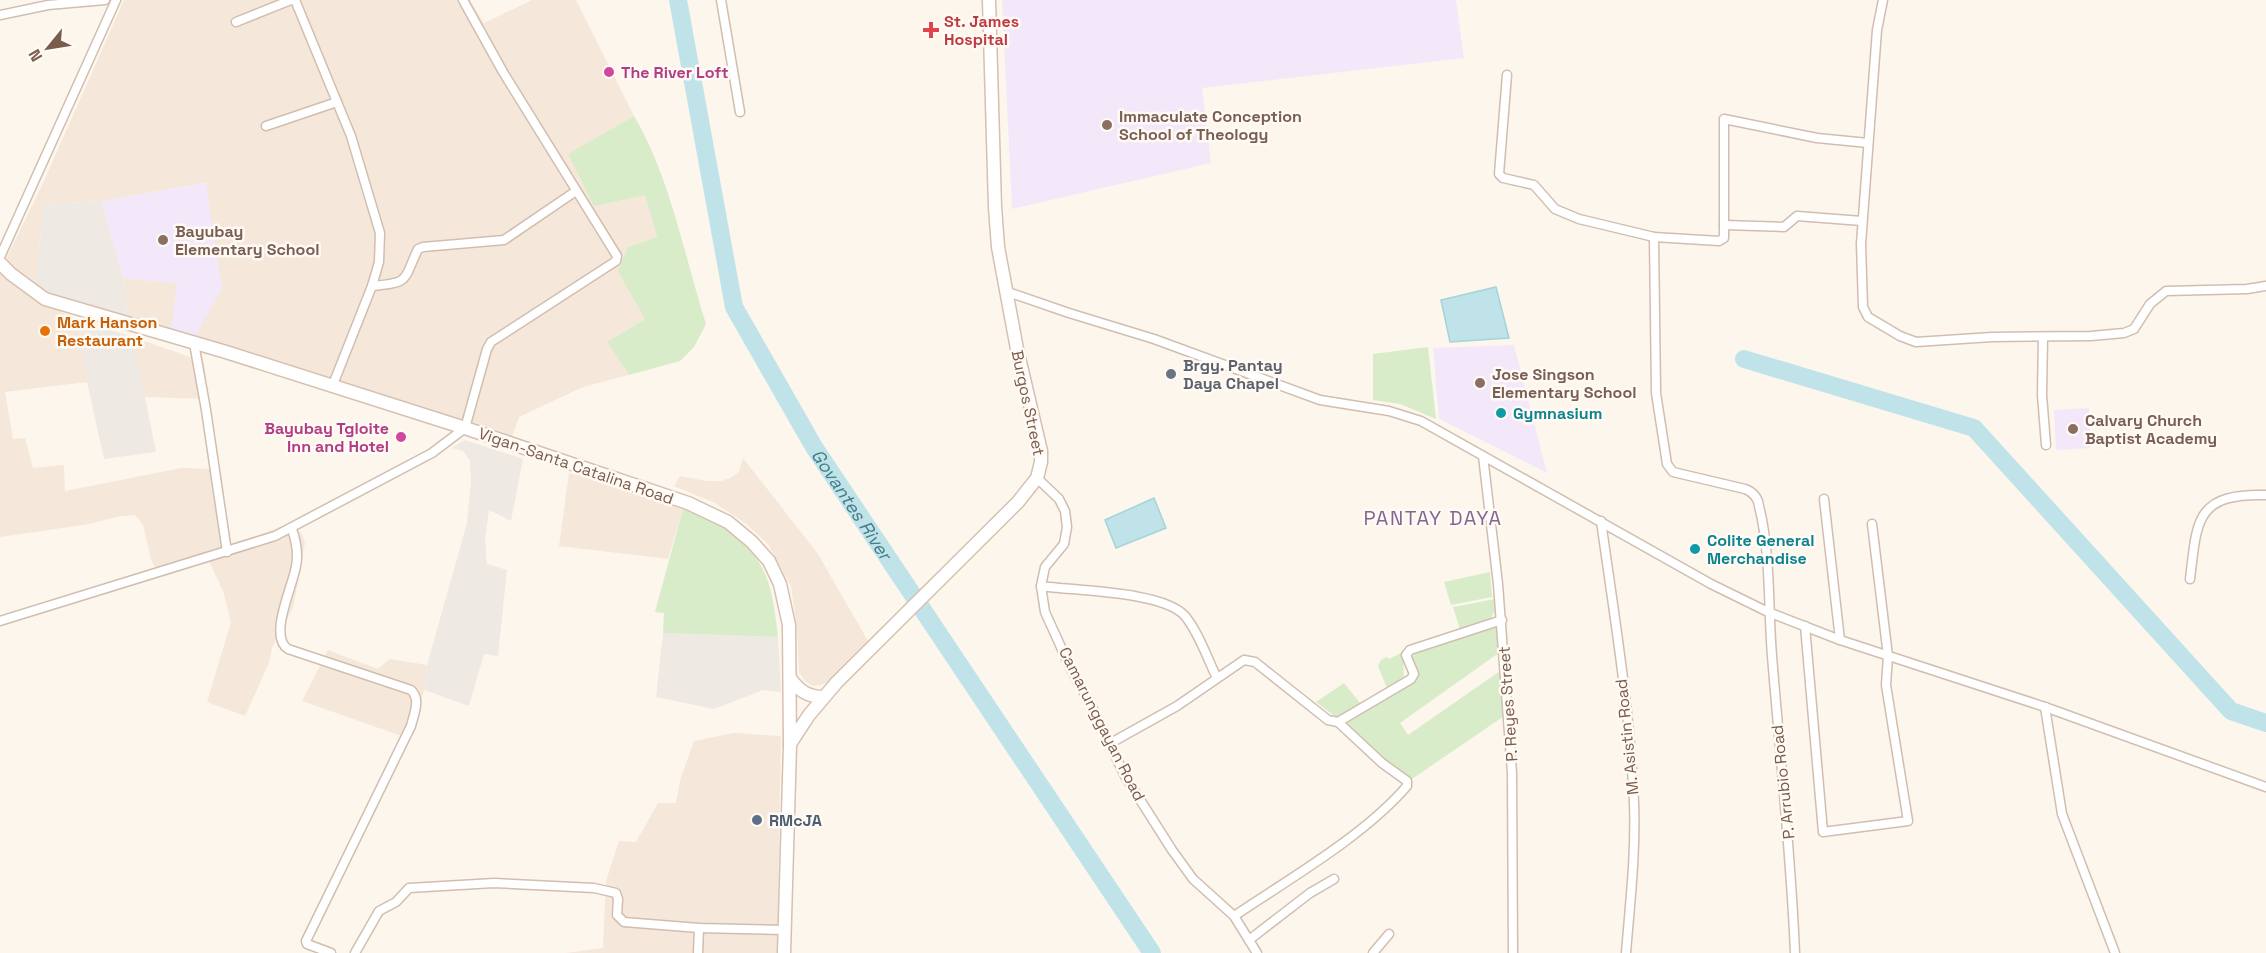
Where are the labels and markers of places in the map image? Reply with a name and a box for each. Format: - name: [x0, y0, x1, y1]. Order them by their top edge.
- place label: St. James Hospital: [944, 11, 1019, 50]
- marker: St. James Hospital: [922, 21, 940, 39]
- place label: The River Loft: [621, 62, 728, 83]
- marker: The River Loft: [602, 65, 616, 79]
- place label: Immaculate Conception School of Theology: [1119, 106, 1302, 145]
- marker: Immaculate Conception School of Theology: [1100, 118, 1114, 132]
- place label: Bayubay Elementary School: [175, 221, 319, 260]
- marker: Bayubay Elementary School: [156, 233, 170, 247]
- place label: Mark Hanson Restaurant: [57, 312, 157, 351]
- marker: Mark Hanson Restaurant: [38, 324, 52, 338]
- place label: Brgy. Pantay Daya Chapel: [1183, 355, 1283, 394]
- place label: Jose Singson Elementary School: [1492, 364, 1636, 403]
- marker: Brgy. Pantay Daya Chapel: [1164, 367, 1178, 381]
- marker: Jose Singson Elementary School: [1473, 376, 1487, 390]
- place label: Gymnasium: [1513, 403, 1602, 424]
- marker: Gymnasium: [1494, 406, 1508, 420]
- place label: Calvary Church Baptist Academy: [2085, 410, 2217, 449]
- place label: Bayubay Tgloite Inn and Hotel: [264, 418, 389, 457]
- marker: Calvary Church Baptist Academy: [2066, 422, 2080, 436]
- marker: Bayubay Tgloite Inn and Hotel: [394, 430, 408, 444]
- place label: Colite General Merchandise: [1707, 530, 1814, 569]
- marker: Colite General Merchandise: [1688, 542, 1702, 556]
- place label: RMcJA: [769, 810, 822, 831]
- marker: RMcJA: [750, 813, 764, 827]

